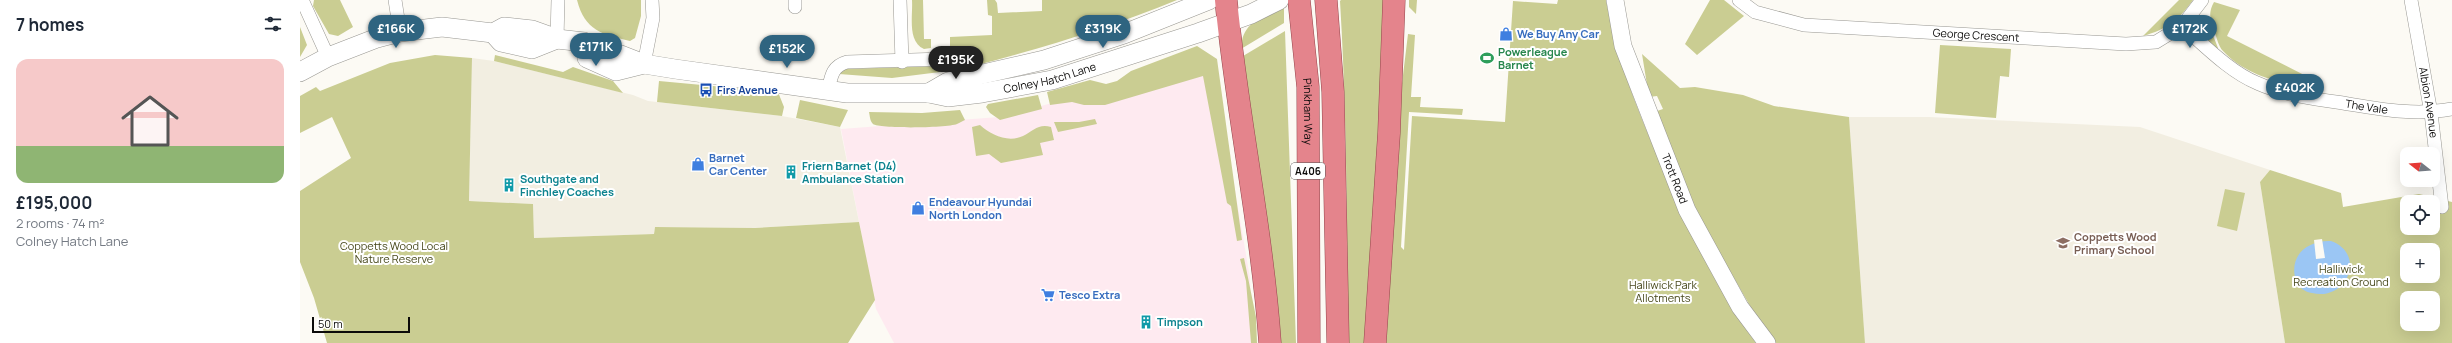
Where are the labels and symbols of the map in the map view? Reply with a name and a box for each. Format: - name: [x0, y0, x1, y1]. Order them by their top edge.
- pin: £166K: [368, 15, 424, 49]
- pin: £319K: [1075, 15, 1131, 49]
- pin: £172K: [2162, 15, 2218, 49]
- street label: George Crescent: [1932, 25, 2020, 45]
- shop icon: We Buy Any Car: [1498, 26, 1514, 42]
- place label: We Buy Any Car: [1517, 26, 1600, 41]
- pin: £171K: [568, 33, 624, 67]
- pin: £152K: [759, 35, 815, 69]
- place label: Powerleague Barnet: [1498, 44, 1568, 72]
- pin: £195K: [928, 46, 984, 80]
- sports icon: Powerleague Barnet: [1479, 50, 1495, 66]
- street label: Colney Hatch Lane: [1002, 58, 1098, 96]
- street label: Albion Avenue: [2416, 66, 2442, 139]
- pin: £402K: [2267, 74, 2323, 108]
- street label: Pinkham Way: [1300, 77, 1316, 145]
- bus stop icon: Firs Avenue: [698, 82, 714, 98]
- place label: Firs Avenue: [717, 82, 778, 97]
- street label: The Vale: [2344, 95, 2389, 117]
- north arrow: [2400, 147, 2440, 187]
- place label: Barnet Car Center: [709, 150, 768, 178]
- street label: Trott Road: [1659, 151, 1692, 206]
- shop icon: Barnet Car Center: [690, 156, 706, 172]
- place label: Friern Barnet (D4) Ambulance Station: [802, 158, 904, 186]
- road number: A406: [1291, 163, 1325, 179]
- building icon: Friern Barnet (D4) Ambulance Station: [783, 164, 799, 180]
- place label: Southgate and Finchley Coaches: [520, 171, 614, 199]
- building icon: Southgate and Finchley Coaches: [501, 177, 517, 193]
- place label: Endeavour Hyundai North London: [929, 194, 1032, 222]
- shop icon: Endeavour Hyundai North London: [910, 200, 926, 216]
- place label: Coppetts Wood Primary School: [2074, 229, 2157, 257]
- school or university icon: Coppetts Wood Primary School: [2055, 235, 2071, 251]
- park label: Coppetts Wood Local Nature Reserve: [340, 238, 448, 266]
- park label: Halliwick Recreation Ground: [2293, 261, 2389, 289]
- park label: Halliwick Park Allotments: [1629, 277, 1698, 305]
- supermarket icon: Tesco Extra: [1040, 287, 1056, 303]
- place label: Tesco Extra: [1059, 287, 1120, 302]
- building icon: Timpson: [1138, 314, 1154, 330]
- place label: Timpson: [1157, 314, 1203, 329]
- scale bar: [312, 315, 410, 334]

